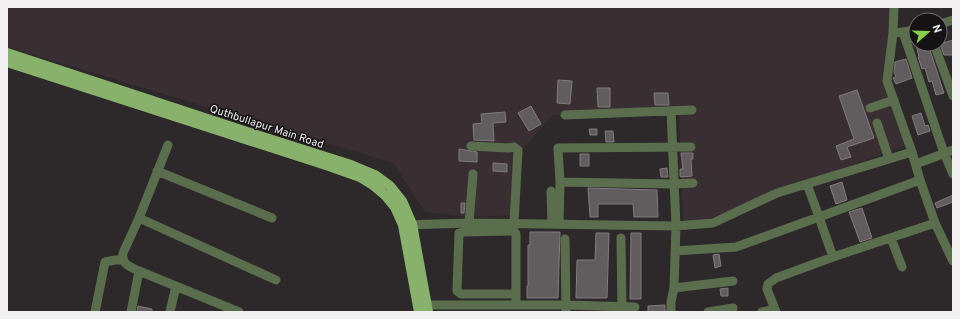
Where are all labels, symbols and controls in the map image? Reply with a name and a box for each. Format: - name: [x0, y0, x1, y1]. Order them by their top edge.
- north arrow: [908, 12, 948, 52]
- text: N: [929, 23, 944, 35]
- street label: Quthbullapur Main Road: [208, 102, 326, 152]

